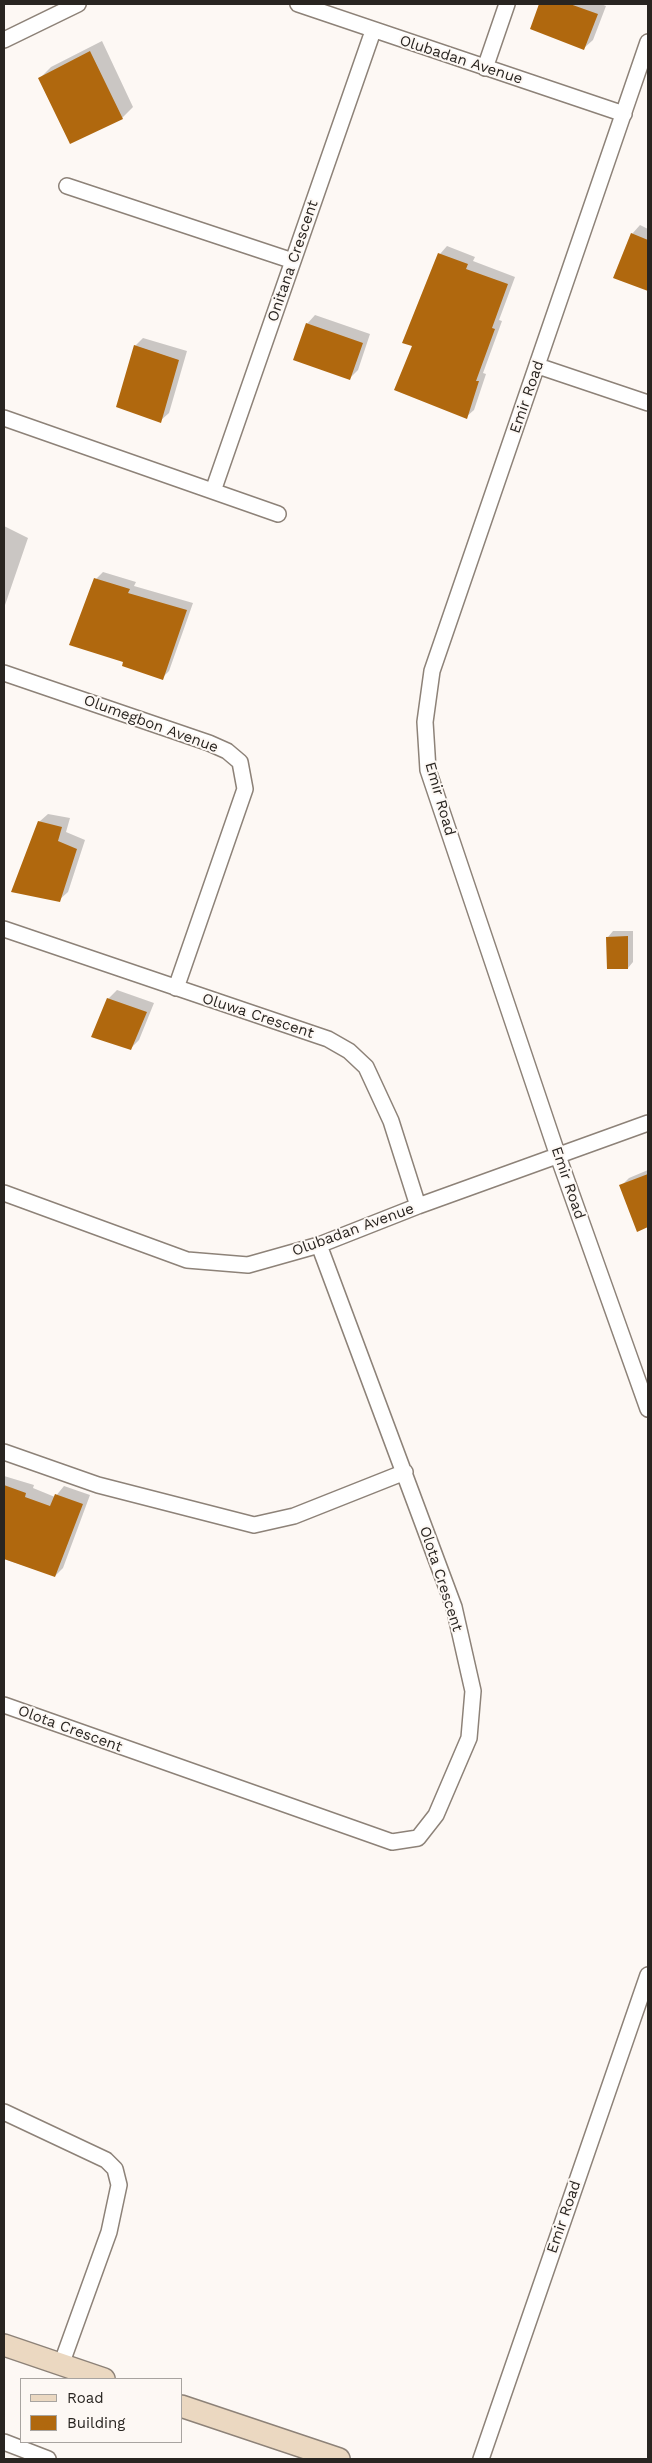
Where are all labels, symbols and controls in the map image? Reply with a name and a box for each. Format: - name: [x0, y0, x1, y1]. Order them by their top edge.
- street label: Olubadan Avenue: [397, 32, 525, 88]
- street label: Onitana Crescent: [264, 198, 322, 324]
- street label: Emir Road: [506, 358, 548, 436]
- street label: Olumegbon Avenue: [81, 691, 221, 757]
- street label: Emir Road: [421, 760, 459, 838]
- street label: Oluwa Crescent: [200, 989, 316, 1043]
- street label: Emir Road: [547, 1144, 589, 1222]
- street label: Olubadan Avenue: [290, 1200, 416, 1260]
- street label: Olota Crescent: [415, 1524, 467, 1634]
- street label: Olota Crescent: [15, 1702, 125, 1756]
- street label: Emir Road: [543, 2178, 585, 2256]
- legend: [20, 2378, 182, 2443]
- text: Road: [67, 2389, 104, 2407]
- text: Building: [67, 2414, 125, 2432]

